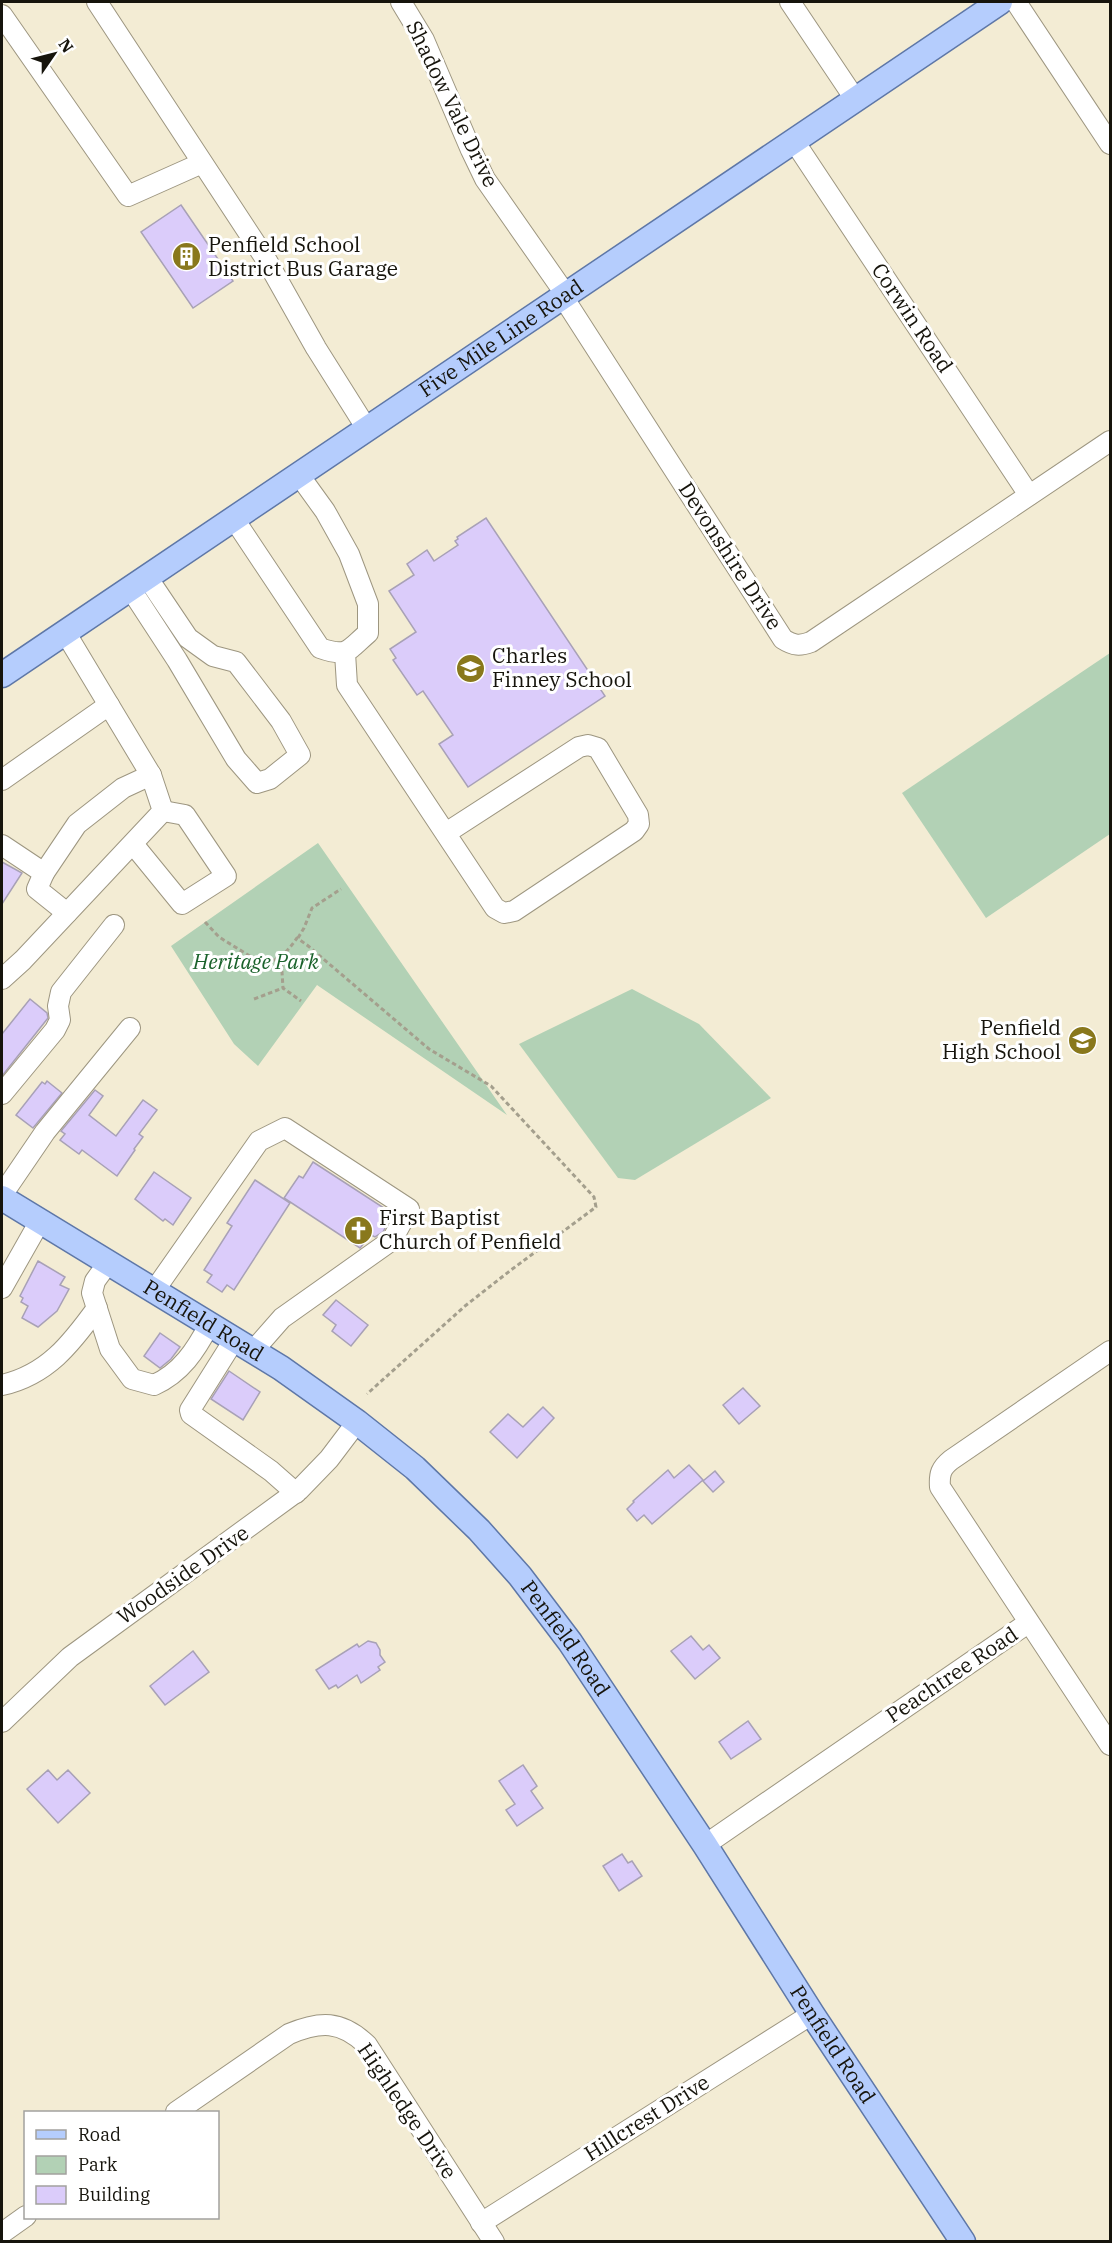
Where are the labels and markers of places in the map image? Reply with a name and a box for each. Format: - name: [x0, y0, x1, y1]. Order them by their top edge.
- place label: Penfield School District Bus Garage: [208, 230, 398, 282]
- building icon: Penfield School District Bus Garage: [171, 241, 203, 273]
- place label: Charles Finney School: [492, 641, 632, 693]
- school or university icon: Charles Finney School: [455, 652, 487, 684]
- place label: Penfield High School: [942, 1013, 1061, 1065]
- school or university icon: Penfield High School: [1066, 1024, 1098, 1056]
- place label: First Baptist Church of Penfield: [379, 1203, 562, 1255]
- church icon: First Baptist Church of Penfield: [342, 1214, 374, 1246]

